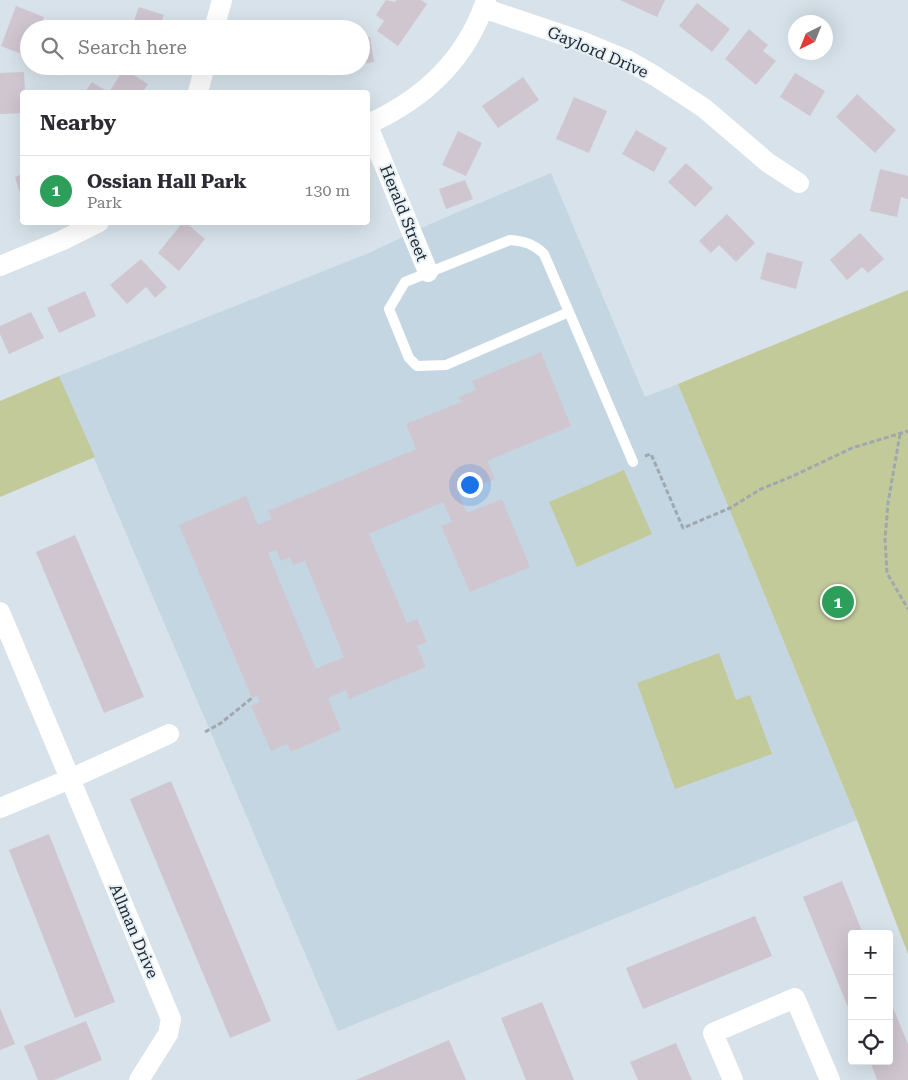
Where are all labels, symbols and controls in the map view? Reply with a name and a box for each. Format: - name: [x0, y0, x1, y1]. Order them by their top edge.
- north arrow: [788, 15, 833, 60]
- search box: [20, 20, 370, 75]
- street label: Gaylord Drive: [545, 22, 651, 82]
- icon: search: [38, 34, 66, 62]
- text: Search here: [78, 36, 187, 59]
- text: Nearby: [40, 111, 116, 135]
- street label: Herald Street: [376, 162, 432, 264]
- text: Ossian Hall Park: [87, 170, 247, 193]
- text: 1: [52, 181, 60, 200]
- text: 130 m: [304, 181, 350, 200]
- text: Park: [87, 193, 122, 212]
- your location: [457, 472, 483, 498]
- pin: 1: [822, 583, 854, 621]
- street label: Allman Drive: [106, 881, 163, 981]
- map controls: [848, 930, 893, 1065]
- button: +: [848, 930, 893, 975]
- button: −: [848, 975, 893, 1020]
- button: locate: [848, 1020, 893, 1065]

